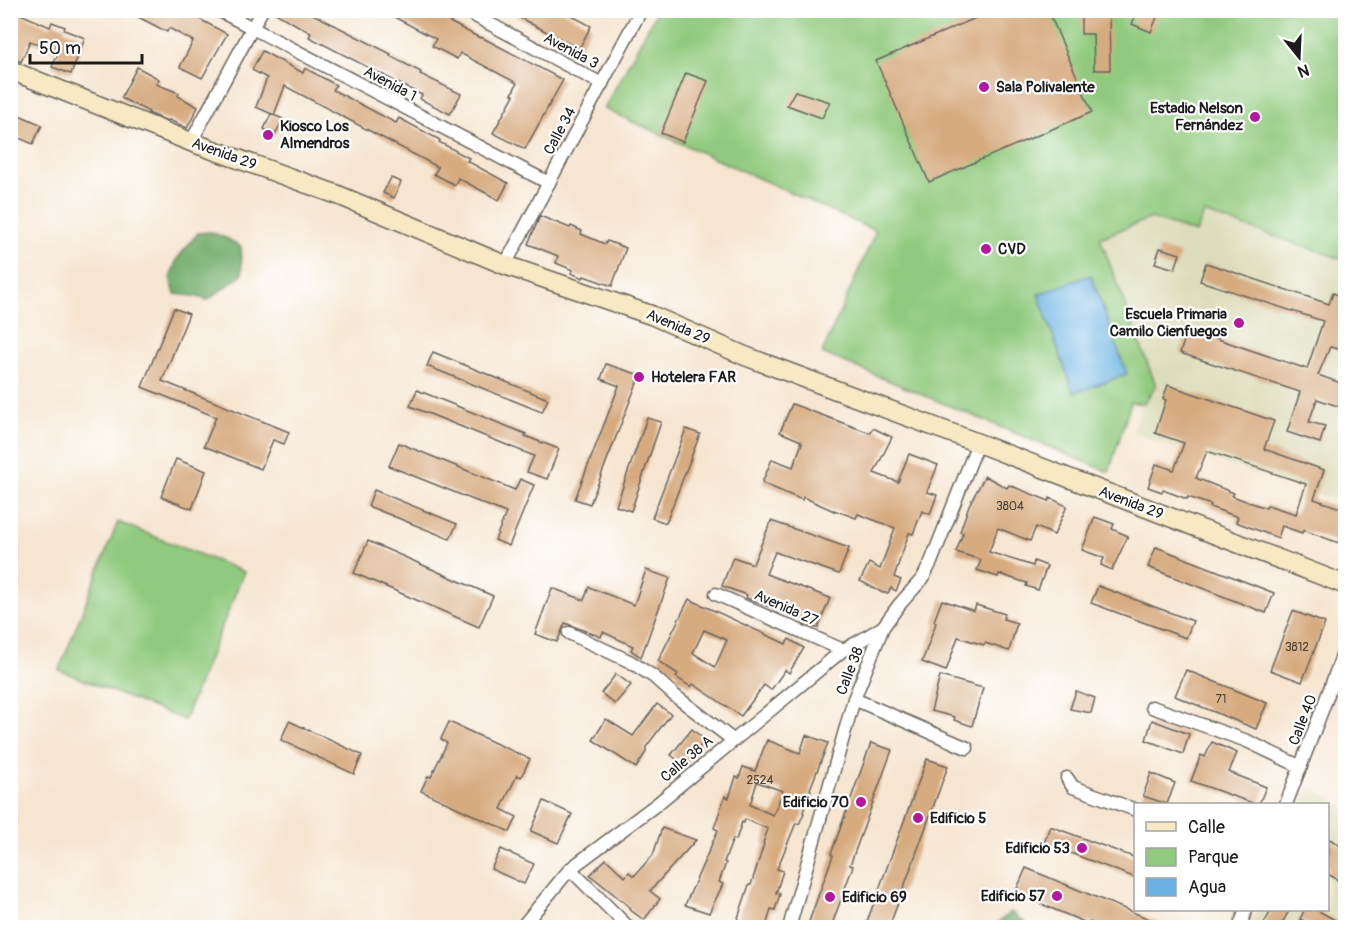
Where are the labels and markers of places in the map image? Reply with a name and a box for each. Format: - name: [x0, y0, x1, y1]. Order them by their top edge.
- place label: Sala Polivalente: [996, 78, 1095, 97]
- marker: Sala Polivalente: [977, 80, 991, 94]
- place label: Estadio Nelson Fernández: [1150, 99, 1244, 135]
- marker: Estadio Nelson Fernández: [1248, 110, 1262, 124]
- place label: Kiosco Los Almendros: [280, 117, 350, 153]
- marker: Kiosco Los Almendros: [261, 128, 275, 142]
- place label: CVD: [998, 240, 1026, 259]
- marker: CVD: [979, 242, 993, 256]
- place label: Escuela Primaria Camilo Cienfuegos: [1110, 305, 1227, 341]
- marker: Escuela Primaria Camilo Cienfuegos: [1232, 316, 1246, 330]
- place label: Hotelera FAR: [651, 368, 736, 387]
- marker: Hotelera FAR: [632, 370, 646, 384]
- place label: Edificio 70: [783, 793, 849, 812]
- marker: Edificio 70: [854, 795, 868, 809]
- place label: Edificio 5: [930, 809, 986, 828]
- marker: Edificio 5: [911, 811, 925, 825]
- place label: Edificio 53: [1005, 839, 1070, 858]
- marker: Edificio 53: [1075, 841, 1089, 855]
- place label: Edificio 57: [981, 887, 1045, 906]
- place label: Edificio 69: [842, 888, 907, 907]
- marker: Edificio 57: [1050, 889, 1064, 903]
- marker: Edificio 69: [823, 890, 837, 904]

